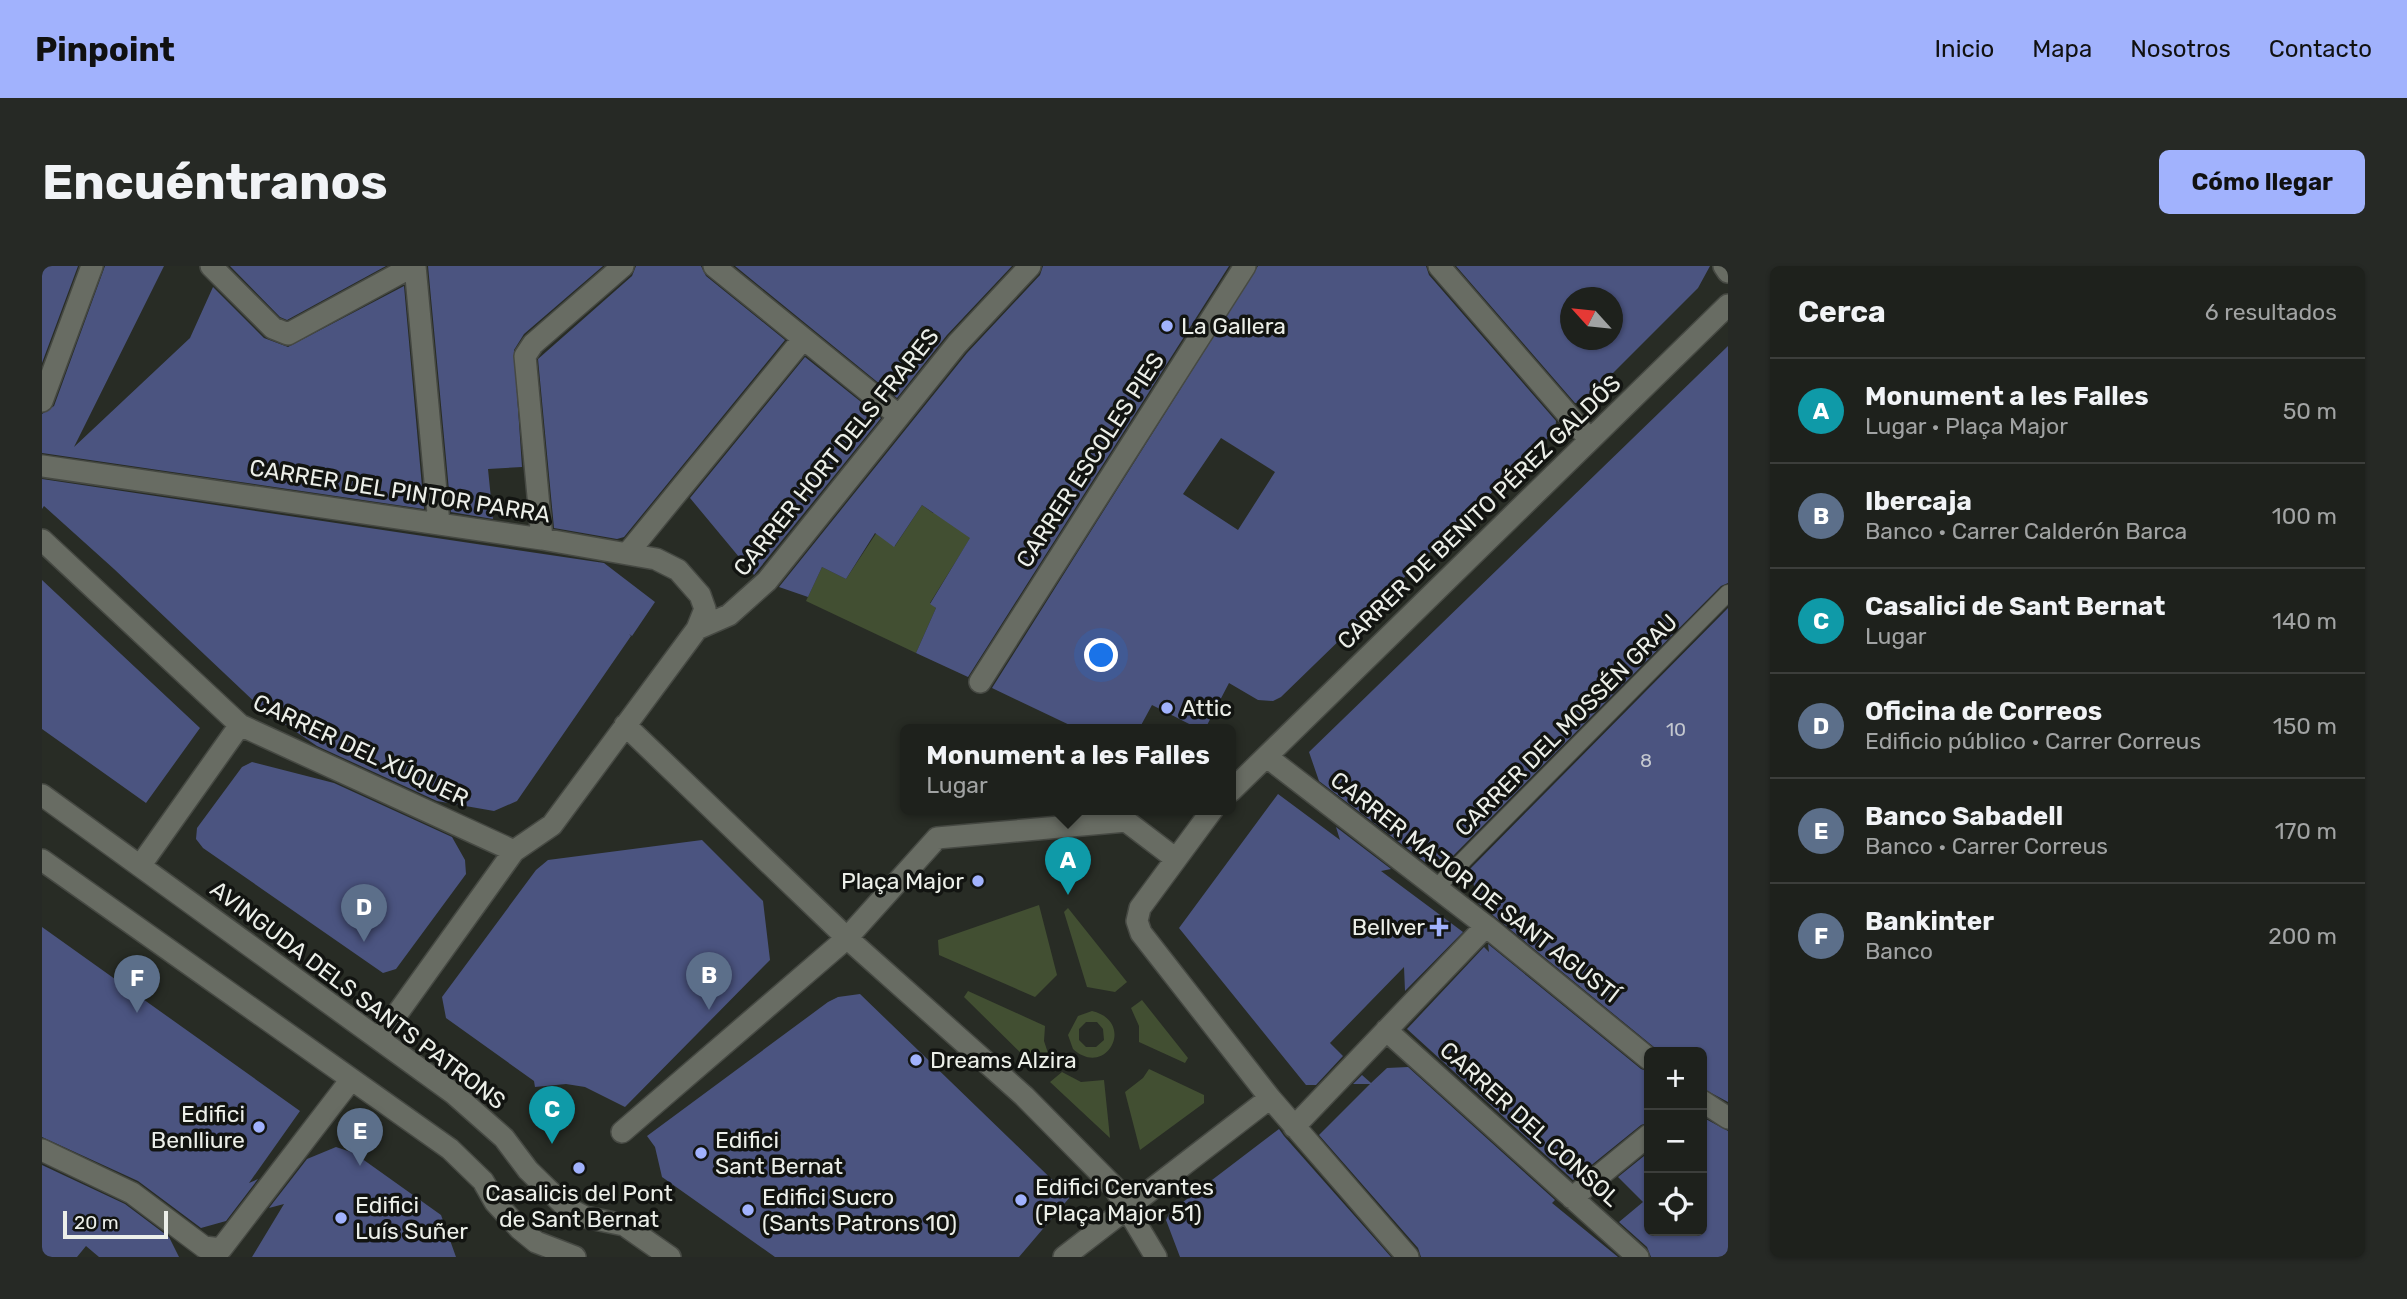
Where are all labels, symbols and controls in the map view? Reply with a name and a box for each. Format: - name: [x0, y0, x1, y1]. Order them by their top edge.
- text: Pinpoint: [35, 30, 175, 69]
- text: Inicio: [1935, 35, 1994, 63]
- text: Mapa: [2032, 35, 2092, 63]
- text: Nosotros: [2130, 35, 2231, 63]
- text: Contacto: [2269, 35, 2372, 63]
- button: Cómo llegar: [2159, 150, 2365, 214]
- text: Encuéntranos: [42, 153, 388, 211]
- north arrow: [1560, 287, 1623, 350]
- text: Cerca: [1798, 294, 1886, 330]
- text: 6 resultados: [2205, 298, 2337, 326]
- place label: La Gallera: [1181, 312, 1286, 340]
- marker: La Gallera: [1159, 318, 1175, 334]
- street label: CARRER HORT DELS FRARES: [727, 323, 945, 581]
- street label: CARRER ESCOLES PIES: [1010, 347, 1170, 573]
- street label: CARRER DE BENITO PÉREZ GALDÓS: [1331, 369, 1627, 655]
- text: Monument a les Falles: [1865, 381, 2149, 412]
- text: A: [1813, 397, 1829, 425]
- text: 50 m: [2283, 397, 2337, 425]
- text: Lugar · Plaça Major: [1865, 412, 2068, 440]
- street label: CARRER DEL PINTOR PARRA: [248, 453, 552, 529]
- text: Ibercaja: [1865, 486, 1972, 517]
- text: B: [1813, 502, 1829, 530]
- text: 100 m: [2272, 502, 2337, 530]
- text: Banco · Carrer Calderón Barca: [1865, 517, 2187, 545]
- text: Casalici de Sant Bernat: [1865, 591, 2165, 622]
- text: C: [1813, 607, 1829, 635]
- text: 140 m: [2272, 607, 2337, 635]
- street label: CARRER DEL MOSSÉN GRAU: [1449, 608, 1683, 842]
- text: Lugar: [1865, 622, 1927, 650]
- your location: [1084, 638, 1118, 672]
- street label: CARRER DEL XÚQUER: [249, 688, 473, 812]
- place label: Attic: [1181, 694, 1232, 722]
- text: Oficina de Correos: [1865, 696, 2102, 727]
- marker: Attic: [1159, 700, 1175, 716]
- text: D: [1813, 712, 1829, 740]
- text: 150 m: [2273, 712, 2337, 740]
- house number: 10: [1666, 718, 1686, 741]
- popup: [900, 724, 1236, 815]
- text: Edificio público · Carrer Correus: [1865, 727, 2201, 755]
- text: Monument a les Falles: [926, 740, 1210, 771]
- house number: 8: [1640, 749, 1652, 772]
- street label: CARRER MAJOR DE SANT AGUSTÍ: [1325, 765, 1626, 1009]
- text: Lugar: [926, 771, 988, 799]
- text: Banco Sabadell: [1865, 801, 2063, 832]
- text: E: [1814, 817, 1828, 845]
- text: 170 m: [2275, 817, 2337, 845]
- text: Banco · Carrer Correus: [1865, 832, 2108, 860]
- pin: A: [1045, 837, 1091, 895]
- place label: Plaça Major: [841, 867, 964, 895]
- marker: Plaça Major: [970, 873, 986, 889]
- street label: AVINGUDA DELS SANTS PATRONS: [205, 875, 511, 1115]
- pin: D: [341, 884, 387, 942]
- text: Bankinter: [1865, 906, 1994, 937]
- place label: Bellver: [1352, 913, 1425, 941]
- marker: Bellver: [1431, 919, 1447, 935]
- text: F: [1814, 922, 1828, 950]
- text: 200 m: [2268, 922, 2337, 950]
- text: Banco: [1865, 937, 1933, 965]
- pin: B: [686, 952, 732, 1010]
- pin: F: [114, 955, 160, 1013]
- street label: CARRER DEL CONSOL: [1434, 1036, 1626, 1212]
- place label: Dreams Alzira: [930, 1046, 1077, 1074]
- map controls: [1644, 1047, 1707, 1236]
- button: +: [1644, 1047, 1707, 1110]
- marker: Dreams Alzira: [908, 1052, 924, 1068]
- pin: C: [529, 1086, 575, 1144]
- place label: Edifici Benlliure: [151, 1100, 245, 1154]
- pin: E: [337, 1108, 383, 1166]
- button: −: [1644, 1110, 1707, 1173]
- marker: Edifici Benlliure: [251, 1119, 267, 1135]
- place label: Edifici Sant Bernat: [715, 1126, 843, 1180]
- marker: Edifici Sant Bernat: [693, 1145, 709, 1161]
- marker: Casalicis del Pont de Sant Bernat: [571, 1160, 587, 1176]
- place label: Edifici Cervantes (Plaça Major 51): [1035, 1173, 1214, 1227]
- button: locate: [1644, 1173, 1707, 1236]
- place label: Casalicis del Pont de Sant Bernat: [485, 1179, 673, 1233]
- place label: Edifici Sucro (Sants Patrons 10): [762, 1183, 957, 1237]
- place label: Edifici Luís Suñer: [355, 1191, 468, 1245]
- marker: Edifici Cervantes (Plaça Major 51): [1013, 1192, 1029, 1208]
- marker: Edifici Sucro (Sants Patrons 10): [740, 1202, 756, 1218]
- scale bar: [63, 1208, 168, 1240]
- marker: Edifici Luís Suñer: [333, 1210, 349, 1226]
- text: 20 m: [74, 1211, 119, 1234]

